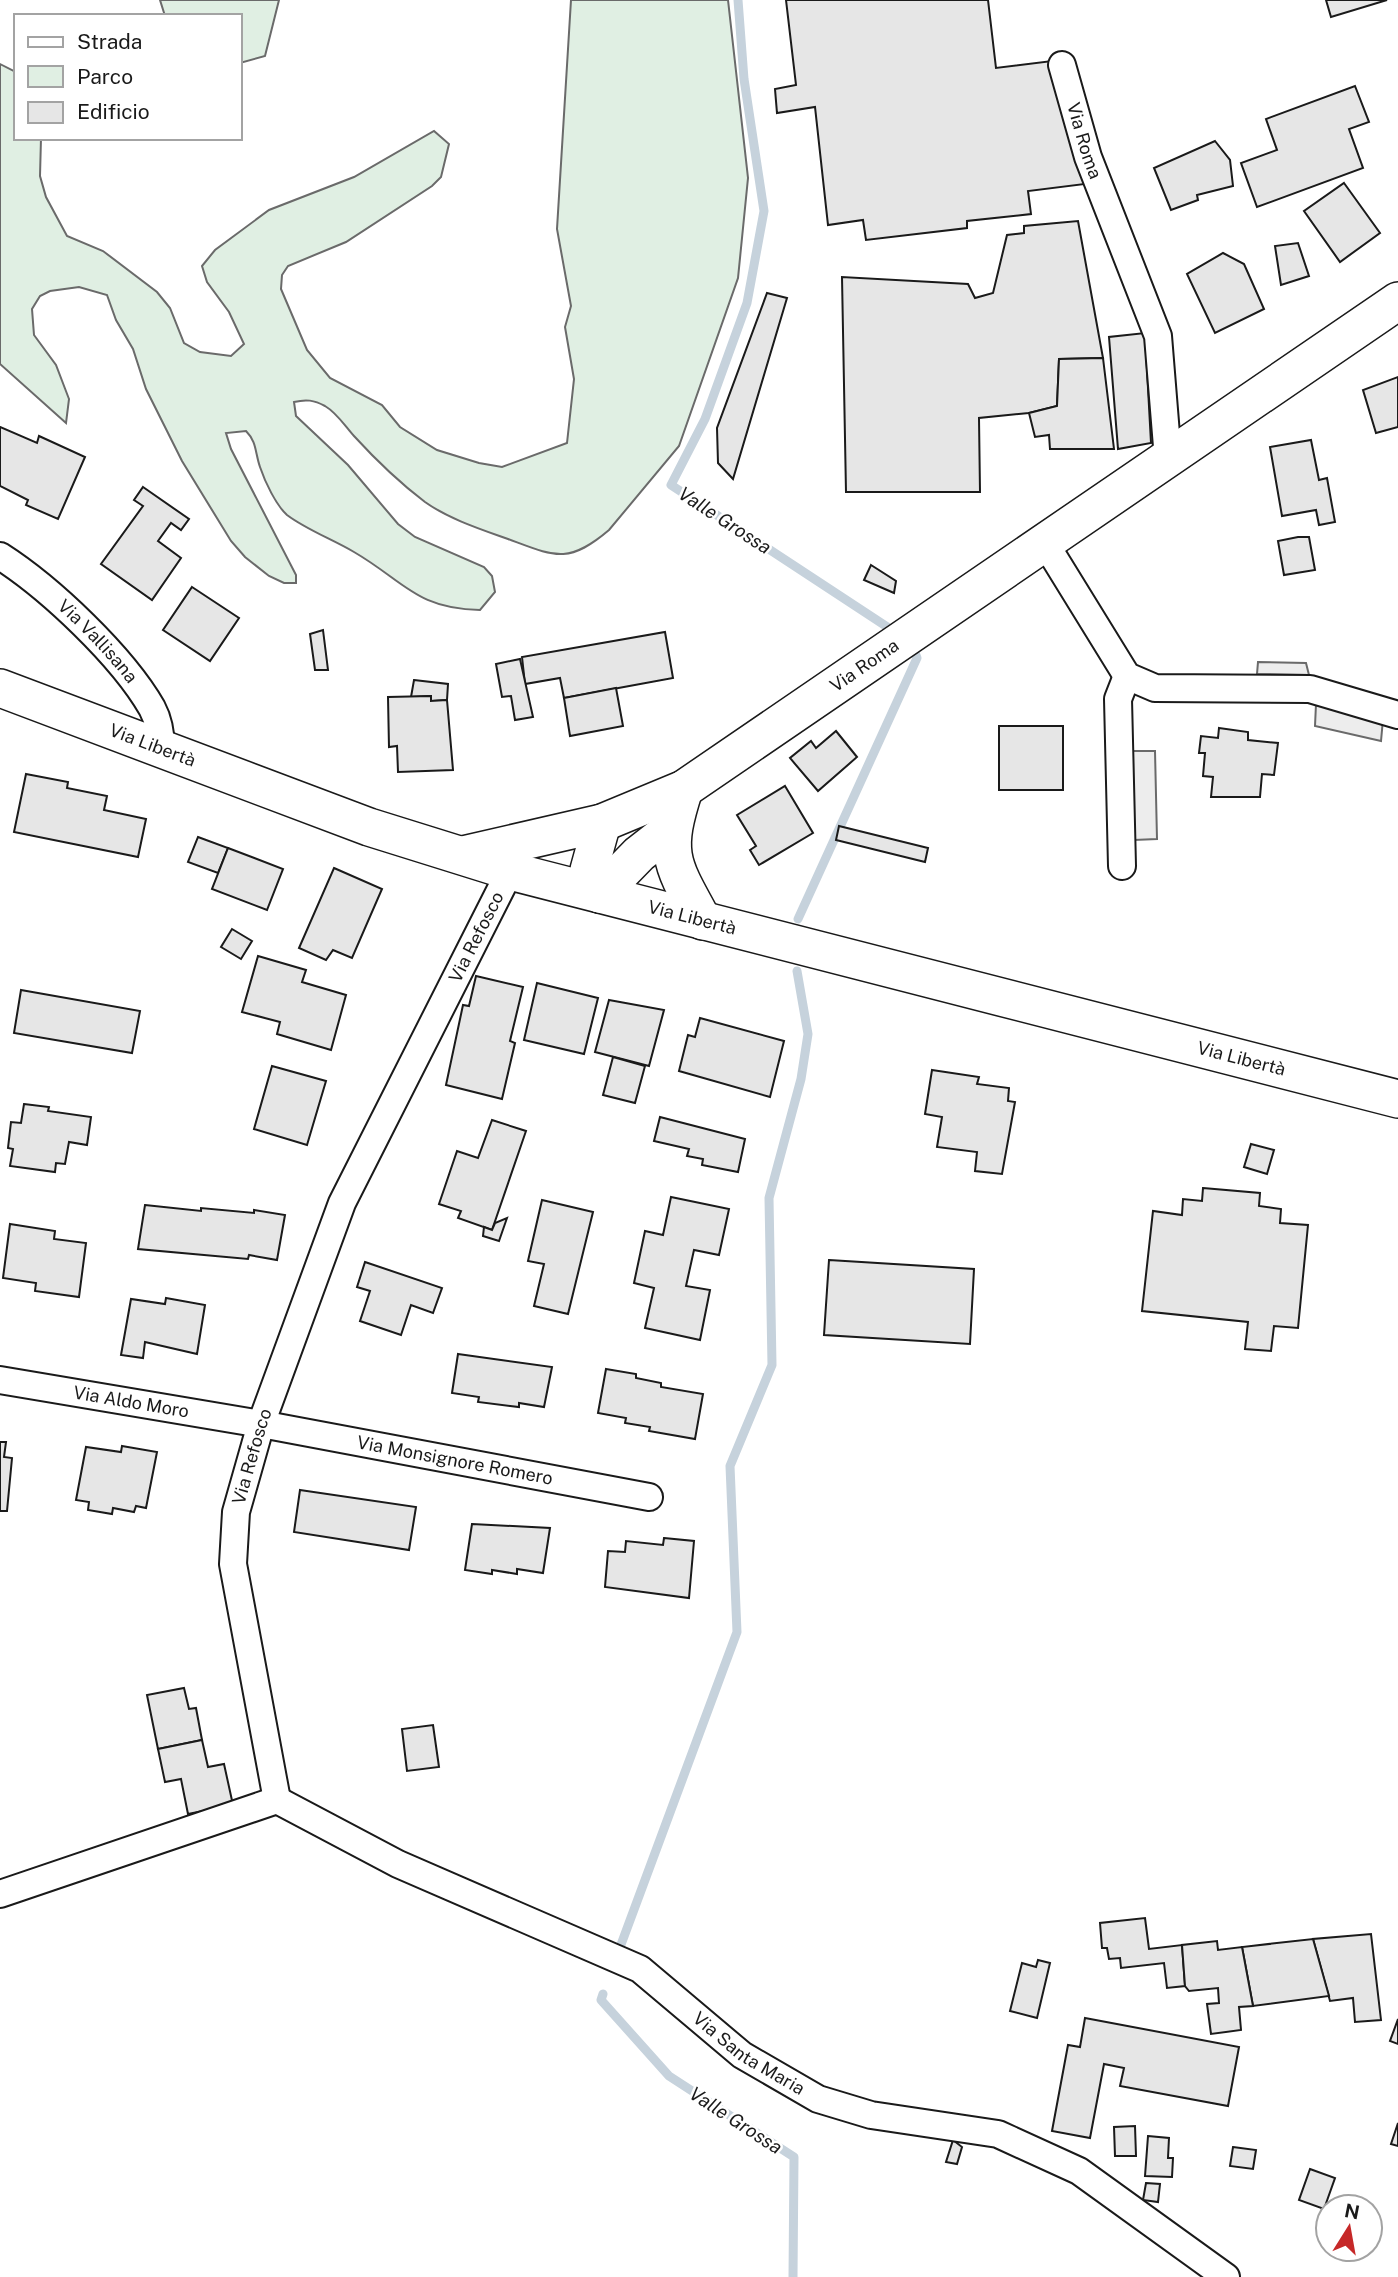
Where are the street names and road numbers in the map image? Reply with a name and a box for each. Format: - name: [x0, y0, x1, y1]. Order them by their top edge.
- street label: Via Roma: [1063, 100, 1106, 182]
- street label: Via Vallisana: [54, 595, 142, 687]
- street label: Via Roma: [826, 634, 903, 696]
- street label: Via Libertà: [107, 719, 199, 771]
- street label: Via Refosco: [444, 888, 508, 986]
- street label: Via Libertà: [646, 896, 739, 939]
- street label: Via Libertà: [1195, 1037, 1288, 1080]
- street label: Via Aldo Moro: [72, 1382, 191, 1422]
- street label: Via Refosco: [228, 1405, 276, 1507]
- street label: Via Monsignore Romero: [355, 1431, 555, 1489]
- street label: Via Santa Maria: [689, 2007, 809, 2099]

